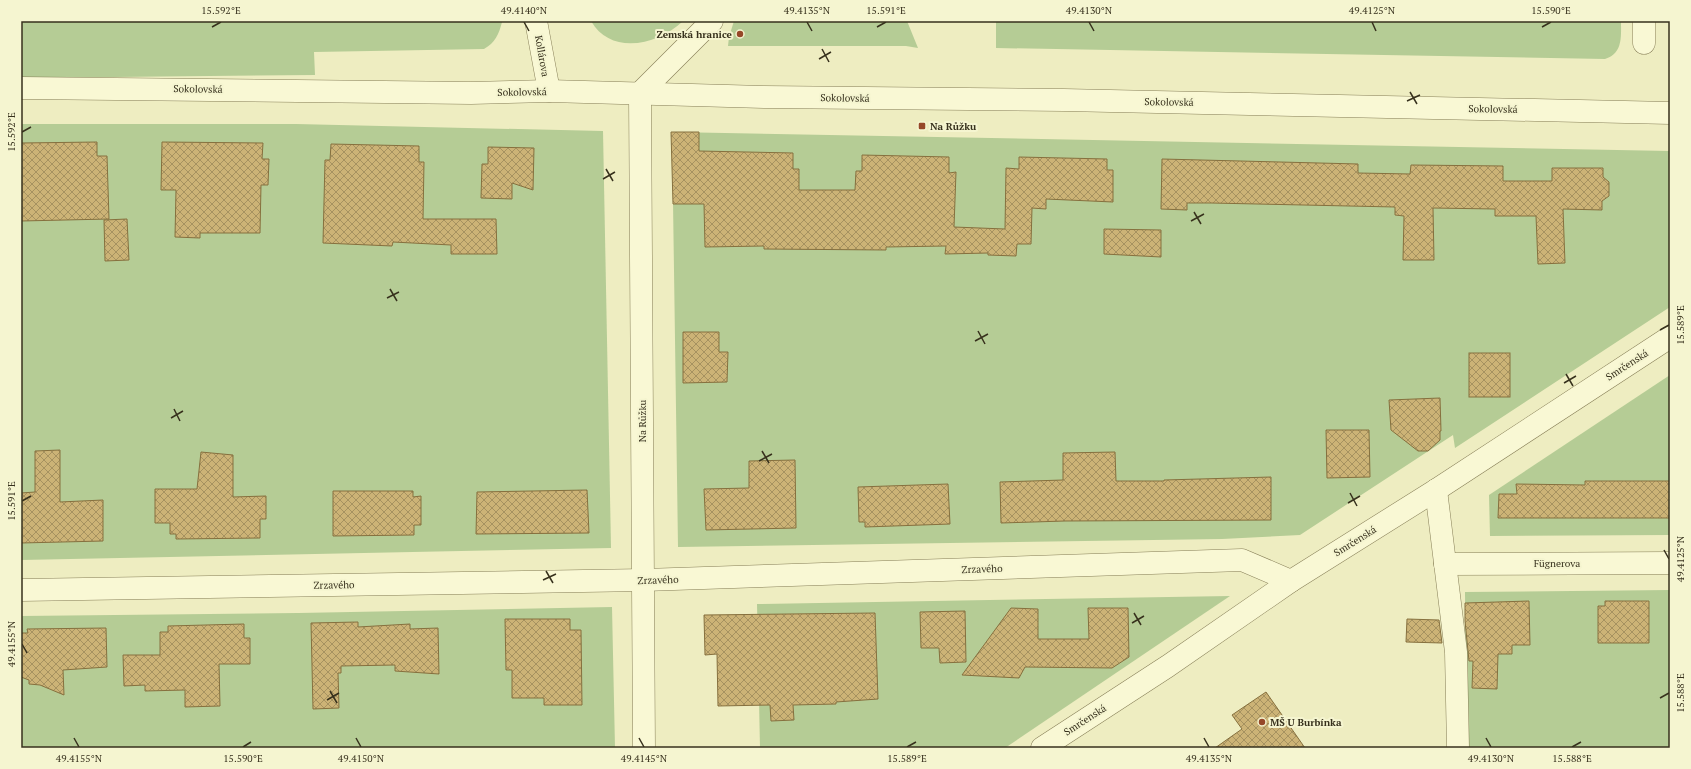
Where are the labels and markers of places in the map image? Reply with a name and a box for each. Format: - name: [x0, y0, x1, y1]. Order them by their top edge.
- place label: Zemská hranice: [657, 28, 733, 41]
- marker: Zemská hranice: [735, 29, 745, 39]
- place label: Na Růžku: [930, 120, 977, 133]
- marker: Na Růžku: [917, 121, 927, 131]
- place label: MŠ U Burbínka: [1270, 716, 1342, 729]
- marker: MŠ U Burbínka: [1257, 717, 1267, 727]

